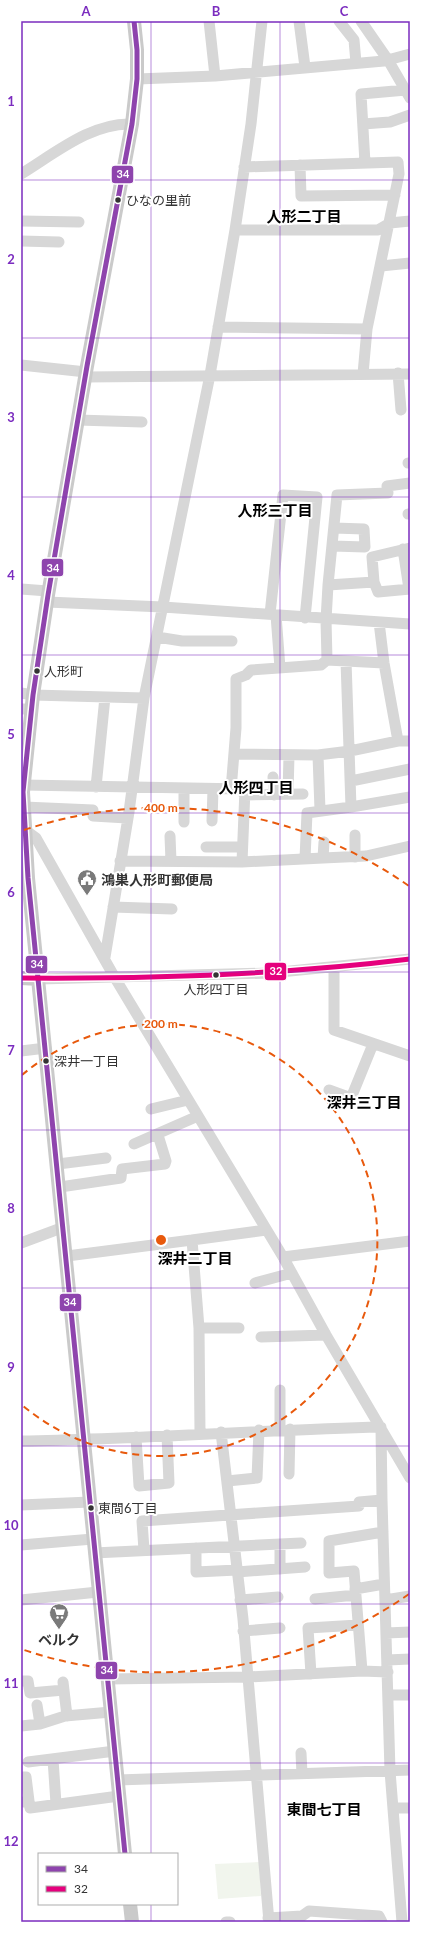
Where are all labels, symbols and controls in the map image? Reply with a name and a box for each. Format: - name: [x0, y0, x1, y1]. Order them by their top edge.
- text: A: [80, 3, 91, 19]
- text: B: [212, 3, 221, 19]
- text: C: [340, 3, 349, 19]
- text: 1: [7, 93, 15, 109]
- line badge: 34: [111, 165, 134, 184]
- text: 34: [117, 167, 130, 180]
- place label: ひなの里前: [126, 192, 191, 208]
- marker: ひなの里前: [113, 195, 123, 205]
- district label: 人形二丁目: [266, 207, 342, 225]
- text: 2: [7, 251, 15, 267]
- text: 3: [7, 409, 15, 425]
- district label: 人形三丁目: [237, 501, 313, 519]
- line badge: 34: [41, 558, 64, 577]
- text: 34: [47, 561, 60, 574]
- text: 4: [7, 567, 15, 583]
- place label: 人形町: [44, 663, 83, 679]
- marker: 人形町: [32, 666, 42, 676]
- text: 5: [7, 726, 15, 742]
- district label: 人形四丁目: [218, 778, 294, 796]
- text: 400 m: [144, 800, 178, 815]
- public building icon: 鴻巣人形町郵便局: [76, 868, 98, 896]
- place label: 鴻巣人形町郵便局: [101, 871, 213, 888]
- text: 6: [7, 884, 15, 900]
- line badge: 34: [25, 955, 48, 974]
- text: 34: [31, 957, 44, 970]
- line badge: 32: [264, 962, 287, 981]
- text: 32: [270, 964, 282, 977]
- marker: 人形四丁目: [211, 970, 221, 980]
- place label: 人形四丁目: [183, 981, 249, 997]
- text: 200 m: [144, 1016, 178, 1031]
- text: 7: [7, 1042, 15, 1058]
- place label: 深井一丁目: [54, 1053, 119, 1069]
- marker: 深井一丁目: [41, 1056, 51, 1066]
- district label: 深井三丁目: [326, 1093, 402, 1111]
- text: 8: [7, 1200, 15, 1216]
- centre of rings: [154, 1233, 168, 1247]
- district label: 深井二丁目: [157, 1249, 233, 1267]
- line badge: 34: [59, 1293, 82, 1312]
- text: 34: [64, 1295, 77, 1308]
- text: 9: [7, 1359, 15, 1375]
- place label: 東間6丁目: [98, 1500, 158, 1516]
- marker: 東間6丁目: [86, 1503, 96, 1513]
- text: 10: [3, 1517, 19, 1533]
- supermarket icon: ベルク: [48, 1602, 70, 1630]
- place label: ベルク: [38, 1631, 80, 1648]
- line badge: 34: [95, 1661, 118, 1680]
- text: 34: [101, 1663, 114, 1676]
- text: 11: [3, 1675, 19, 1691]
- district label: 東間七丁目: [286, 1800, 362, 1818]
- text: 12: [3, 1833, 19, 1849]
- legend: [38, 1853, 178, 1905]
- text: 34: [74, 1861, 88, 1876]
- text: 32: [74, 1881, 88, 1896]

